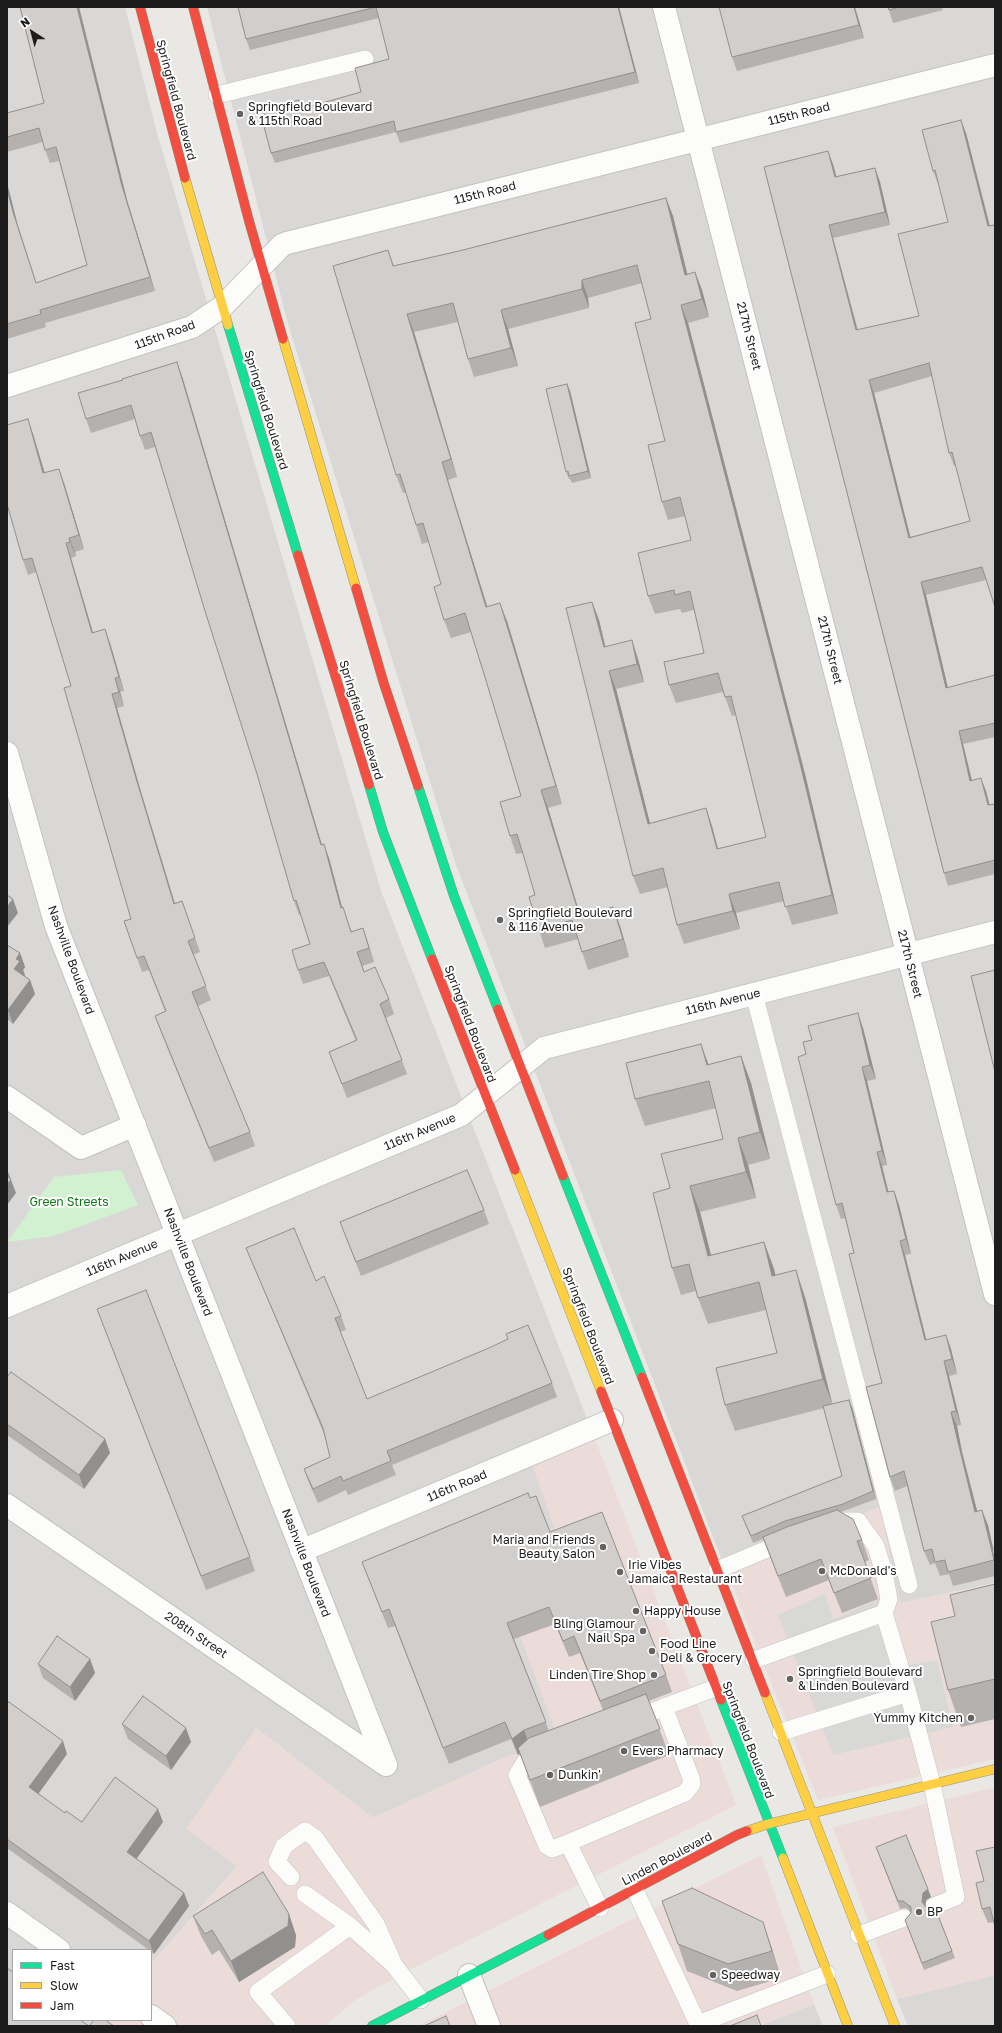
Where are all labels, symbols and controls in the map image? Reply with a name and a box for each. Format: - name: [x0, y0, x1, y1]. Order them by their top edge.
- north arrow: [12, 12, 52, 52]
- text: N: [17, 14, 32, 30]
- street label: Springfield Boulevard: [153, 38, 199, 162]
- street label: 115th Road: [767, 99, 831, 129]
- place label: Springfield Boulevard & 115th Road: [248, 100, 372, 128]
- marker: Springfield Boulevard & 115th Road: [235, 109, 245, 119]
- street label: 115th Road: [453, 178, 517, 208]
- street label: 217th Street: [734, 300, 764, 372]
- street label: 115th Road: [133, 317, 197, 353]
- street label: Springfield Boulevard: [241, 348, 291, 472]
- street label: 217th Street: [815, 614, 845, 686]
- street label: Springfield Boulevard: [336, 658, 386, 782]
- street label: Nashville Boulevard: [45, 904, 97, 1016]
- place label: Springfield Boulevard & 116 Avenue: [508, 906, 632, 934]
- marker: Springfield Boulevard & 116 Avenue: [495, 915, 505, 925]
- street label: 217th Street: [895, 928, 925, 1000]
- street label: Springfield Boulevard: [441, 963, 499, 1085]
- street label: 116th Avenue: [684, 986, 762, 1018]
- street label: 116th Avenue: [382, 1110, 458, 1154]
- park label: Green Streets: [29, 1195, 109, 1209]
- street label: Nashville Boulevard: [161, 1206, 215, 1318]
- street label: 116th Avenue: [84, 1236, 160, 1280]
- street label: Springfield Boulevard: [559, 1265, 617, 1387]
- street label: 116th Road: [425, 1467, 489, 1505]
- street label: Nashville Boulevard: [279, 1507, 333, 1619]
- place label: Maria and Friends Beauty Salon: [493, 1533, 595, 1561]
- marker: Maria and Friends Beauty Salon: [598, 1542, 608, 1552]
- place label: Irie Vibes Jamaica Restaurant: [628, 1558, 742, 1586]
- place label: McDonald's: [830, 1564, 897, 1578]
- marker: McDonald's: [817, 1566, 827, 1576]
- marker: Irie Vibes Jamaica Restaurant: [615, 1567, 625, 1577]
- place label: Happy House: [644, 1604, 721, 1618]
- marker: Happy House: [631, 1606, 641, 1616]
- street label: 208th Street: [162, 1609, 230, 1661]
- place label: Bling Glamour Nail Spa: [553, 1617, 635, 1645]
- marker: Bling Glamour Nail Spa: [638, 1626, 648, 1636]
- place label: Food Line Deli & Grocery: [660, 1637, 742, 1665]
- marker: Food Line Deli & Grocery: [647, 1646, 657, 1656]
- place label: Springfield Boulevard & Linden Boulevard: [798, 1665, 922, 1693]
- place label: Linden Tire Shop: [549, 1668, 646, 1682]
- marker: Linden Tire Shop: [649, 1670, 659, 1680]
- marker: Springfield Boulevard & Linden Boulevard: [785, 1674, 795, 1684]
- street label: Springfield Boulevard: [719, 1679, 777, 1801]
- place label: Yummy Kitchen: [874, 1711, 963, 1725]
- marker: Yummy Kitchen: [966, 1713, 976, 1723]
- place label: Evers Pharmacy: [632, 1744, 724, 1758]
- marker: Evers Pharmacy: [619, 1746, 629, 1756]
- place label: Dunkin': [558, 1768, 601, 1782]
- marker: Dunkin': [545, 1770, 555, 1780]
- street label: Linden Boulevard: [619, 1829, 715, 1889]
- place label: BP: [927, 1905, 943, 1919]
- marker: BP: [914, 1907, 924, 1917]
- legend: [12, 1949, 152, 2021]
- text: Fast: [50, 1958, 75, 1973]
- place label: Speedway: [721, 1968, 780, 1982]
- marker: Speedway: [708, 1970, 718, 1980]
- text: Slow: [50, 1978, 78, 1993]
- text: Jam: [50, 1998, 74, 2013]

